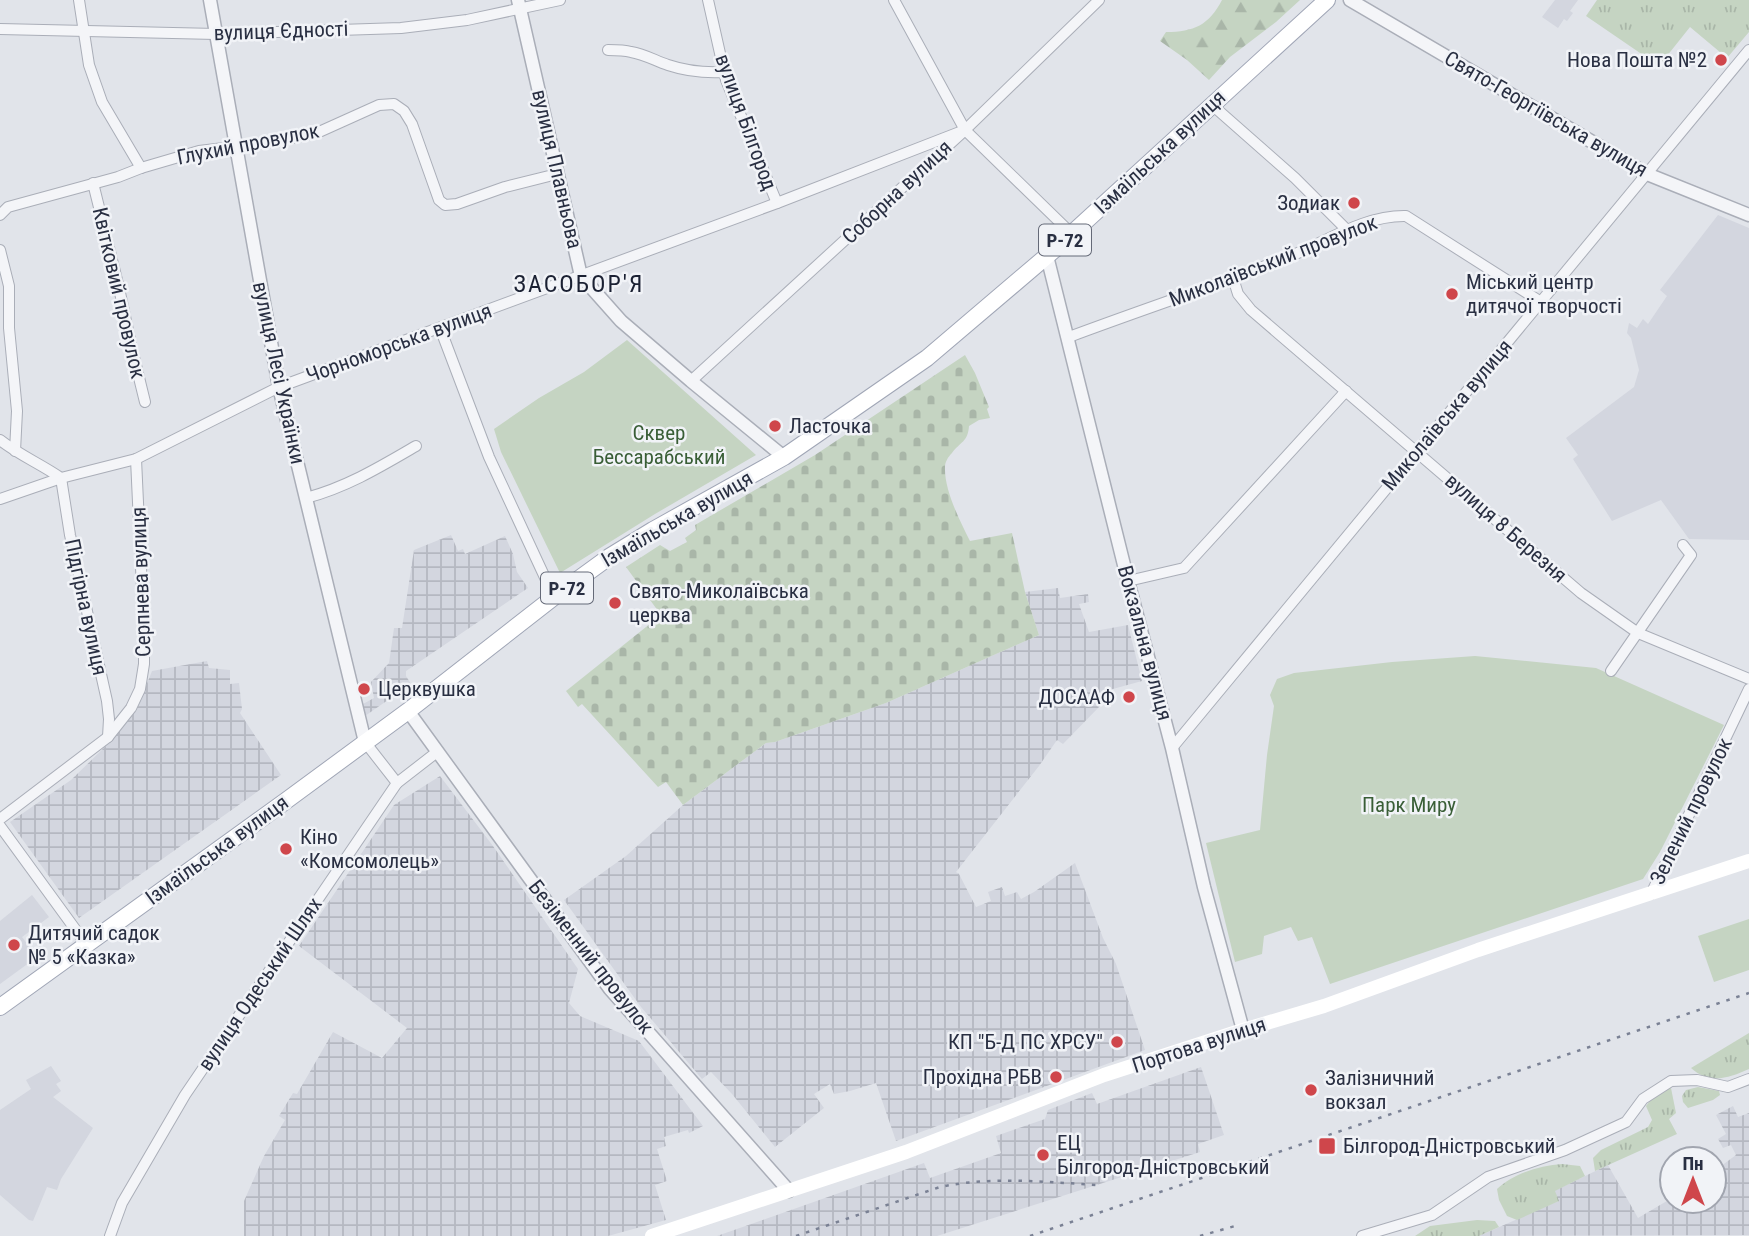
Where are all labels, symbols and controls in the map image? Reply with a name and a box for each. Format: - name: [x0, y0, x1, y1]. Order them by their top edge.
- street label: вулиця Єдності: [213, 17, 349, 45]
- street label: Свято-Георгіївська вулиця: [1440, 46, 1652, 182]
- place label: Нова Пошта №2: [1567, 48, 1707, 72]
- street label: вулиця Білгород: [710, 51, 782, 193]
- marker: Нова Пошта №2: [1713, 52, 1729, 68]
- street label: Ізмаїльська вулиця: [1090, 85, 1230, 219]
- street label: вулиця Плавньова: [527, 87, 587, 251]
- street label: Глухий провулок: [175, 118, 321, 170]
- street label: Соборна вулиця: [837, 135, 957, 249]
- place label: Зодиак: [1277, 191, 1340, 215]
- marker: Зодиак: [1346, 195, 1362, 211]
- street label: Квітковий провулок: [88, 205, 150, 381]
- street label: Миколаївський провулок: [1166, 210, 1380, 312]
- road number: Р-72: [1039, 224, 1091, 256]
- district label: ЗАСОБОР'Я: [514, 270, 644, 298]
- place label: Міський центр дитячої творчості: [1466, 270, 1622, 318]
- street label: вулиця Лесі Українки: [248, 280, 310, 466]
- marker: Міський центр дитячої творчості: [1444, 286, 1460, 302]
- street label: Чорноморська вулиця: [303, 298, 495, 388]
- street label: Миколаївська вулиця: [1377, 335, 1517, 495]
- place label: Ласточка: [789, 414, 871, 438]
- marker: Ласточка: [767, 418, 783, 434]
- park label: Сквер Бессарабський: [593, 421, 725, 469]
- street label: Ізмаїльська вулиця: [597, 466, 757, 572]
- street label: вулиця 8 Березня: [1440, 469, 1572, 587]
- street label: Серпнева вулиця: [126, 507, 156, 657]
- street label: Підгірна вулиця: [60, 536, 112, 678]
- street label: Вокзальна вулиця: [1113, 563, 1177, 723]
- road number: Р-72: [541, 572, 593, 604]
- place label: Свято-Миколаївська церква: [629, 579, 809, 627]
- marker: Свято-Миколаївська церква: [607, 595, 623, 611]
- place label: Церквушка: [378, 677, 476, 701]
- marker: Церквушка: [356, 681, 372, 697]
- place label: ДОСААФ: [1038, 685, 1115, 709]
- marker: ДОСААФ: [1121, 689, 1137, 705]
- street label: Зелений провулок: [1645, 734, 1737, 888]
- street label: Ізмаїльська вулиця: [141, 790, 293, 910]
- park label: Парк Миру: [1362, 793, 1456, 817]
- place label: Кіно «Комсомолець»: [300, 825, 439, 873]
- marker: Кіно «Комсомолець»: [278, 841, 294, 857]
- street label: Безіменний провулок: [524, 875, 658, 1039]
- street label: вулиця Одеський Шлях: [193, 893, 327, 1075]
- place label: Дитячий садок № 5 «Казка»: [28, 921, 160, 969]
- marker: Дитячий садок № 5 «Казка»: [6, 937, 22, 953]
- street label: Портова вулиця: [1129, 1012, 1269, 1078]
- place label: КП "Б-Д ПС ХРСУ": [948, 1030, 1103, 1054]
- marker: КП "Б-Д ПС ХРСУ": [1109, 1034, 1125, 1050]
- place label: Прохідна РБВ: [923, 1065, 1042, 1089]
- place label: Залізничний вокзал: [1325, 1066, 1434, 1114]
- marker: Прохідна РБВ: [1048, 1069, 1064, 1085]
- marker: Залізничний вокзал: [1303, 1082, 1319, 1098]
- place label: ЕЦ Білгород-Дністровський: [1057, 1131, 1270, 1179]
- place label: Білгород-Дністровський: [1343, 1134, 1556, 1158]
- marker: Білгород-Дністровський: [1317, 1136, 1337, 1156]
- north arrow: [1658, 1145, 1728, 1215]
- marker: ЕЦ Білгород-Дністровський: [1035, 1147, 1051, 1163]
- text: Пн: [1682, 1152, 1704, 1175]

